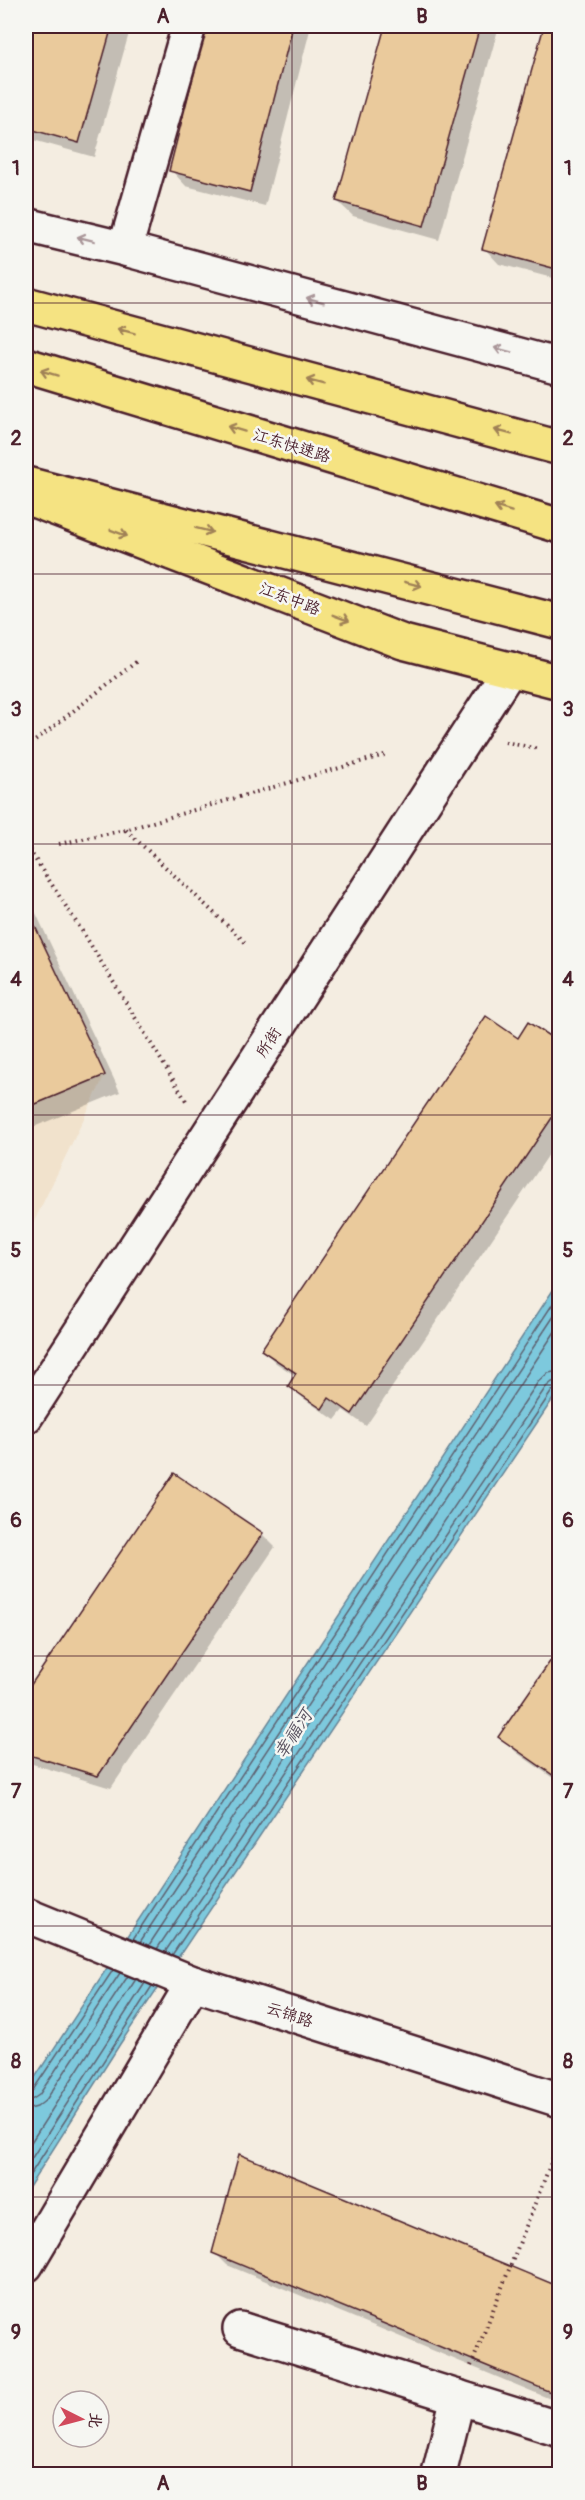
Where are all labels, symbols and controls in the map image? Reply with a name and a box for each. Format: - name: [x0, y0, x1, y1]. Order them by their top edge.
- text: A: [157, 4, 170, 29]
- text: B: [416, 4, 428, 29]
- text: 1: [12, 156, 20, 181]
- text: 1: [564, 156, 572, 181]
- one-way arrow: [76, 233, 95, 245]
- one-way arrow: [306, 294, 325, 305]
- one-way arrow: [117, 325, 136, 336]
- one-way arrow: [494, 344, 513, 356]
- one-way arrow: [40, 367, 59, 378]
- one-way arrow: [306, 375, 325, 387]
- one-way arrow: [227, 423, 246, 434]
- street label: 江东快速路: [251, 425, 333, 467]
- text: 2: [10, 426, 22, 451]
- one-way arrow: [494, 426, 513, 438]
- text: 2: [562, 426, 574, 451]
- one-way arrow: [494, 503, 513, 514]
- one-way arrow: [194, 525, 213, 537]
- one-way arrow: [110, 528, 128, 539]
- street label: 江东中路: [256, 578, 323, 620]
- one-way arrow: [403, 579, 422, 591]
- one-way arrow: [331, 613, 349, 624]
- text: 3: [10, 697, 22, 722]
- text: 3: [562, 697, 574, 722]
- text: 4: [10, 967, 22, 992]
- text: 4: [562, 967, 574, 992]
- street label: 所街: [252, 1024, 286, 1061]
- text: 5: [11, 1238, 22, 1263]
- text: 5: [563, 1238, 574, 1263]
- text: 6: [10, 1508, 22, 1533]
- text: 6: [562, 1508, 574, 1533]
- water label: 幸福河: [269, 1703, 319, 1763]
- text: 7: [11, 1779, 22, 1804]
- text: 7: [563, 1779, 574, 1804]
- street label: 云锦路: [264, 1998, 316, 2032]
- text: 8: [11, 2049, 21, 2074]
- text: 8: [563, 2049, 573, 2074]
- text: 9: [11, 2320, 21, 2345]
- text: 9: [563, 2320, 573, 2345]
- north arrow: [51, 2389, 111, 2449]
- text: 北: [84, 2411, 106, 2429]
- text: A: [157, 2471, 170, 2496]
- text: B: [416, 2471, 428, 2496]

